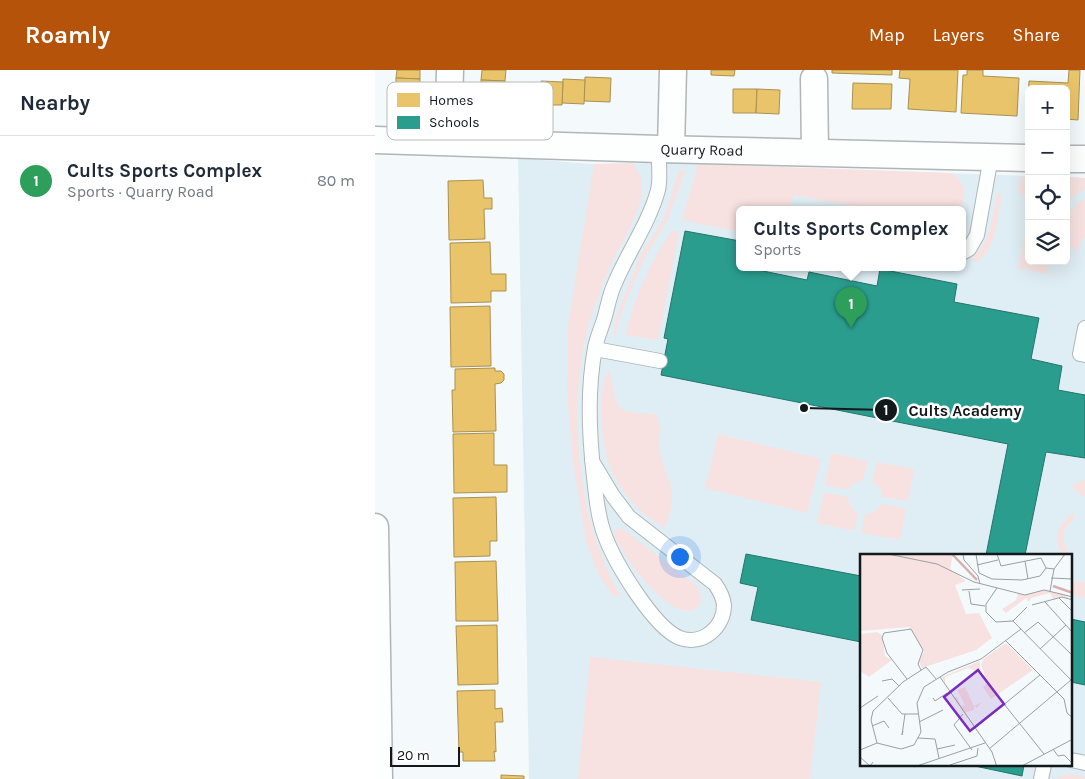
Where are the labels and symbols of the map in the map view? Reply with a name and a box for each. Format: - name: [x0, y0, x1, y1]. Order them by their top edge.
- legend: [387, 82, 553, 140]
- text: Homes: [429, 92, 474, 109]
- text: Schools: [429, 114, 480, 131]
- street label: Quarry Road: [660, 140, 744, 160]
- pin: 1: [835, 287, 867, 328]
- callout: Cults Academy: [873, 394, 1031, 425]
- text: 1: [883, 401, 889, 419]
- text: Cults Academy: [908, 401, 1022, 420]
- your location: [667, 544, 693, 570]
- inset map: [860, 554, 1073, 766]
- scale bar: [390, 744, 460, 767]

